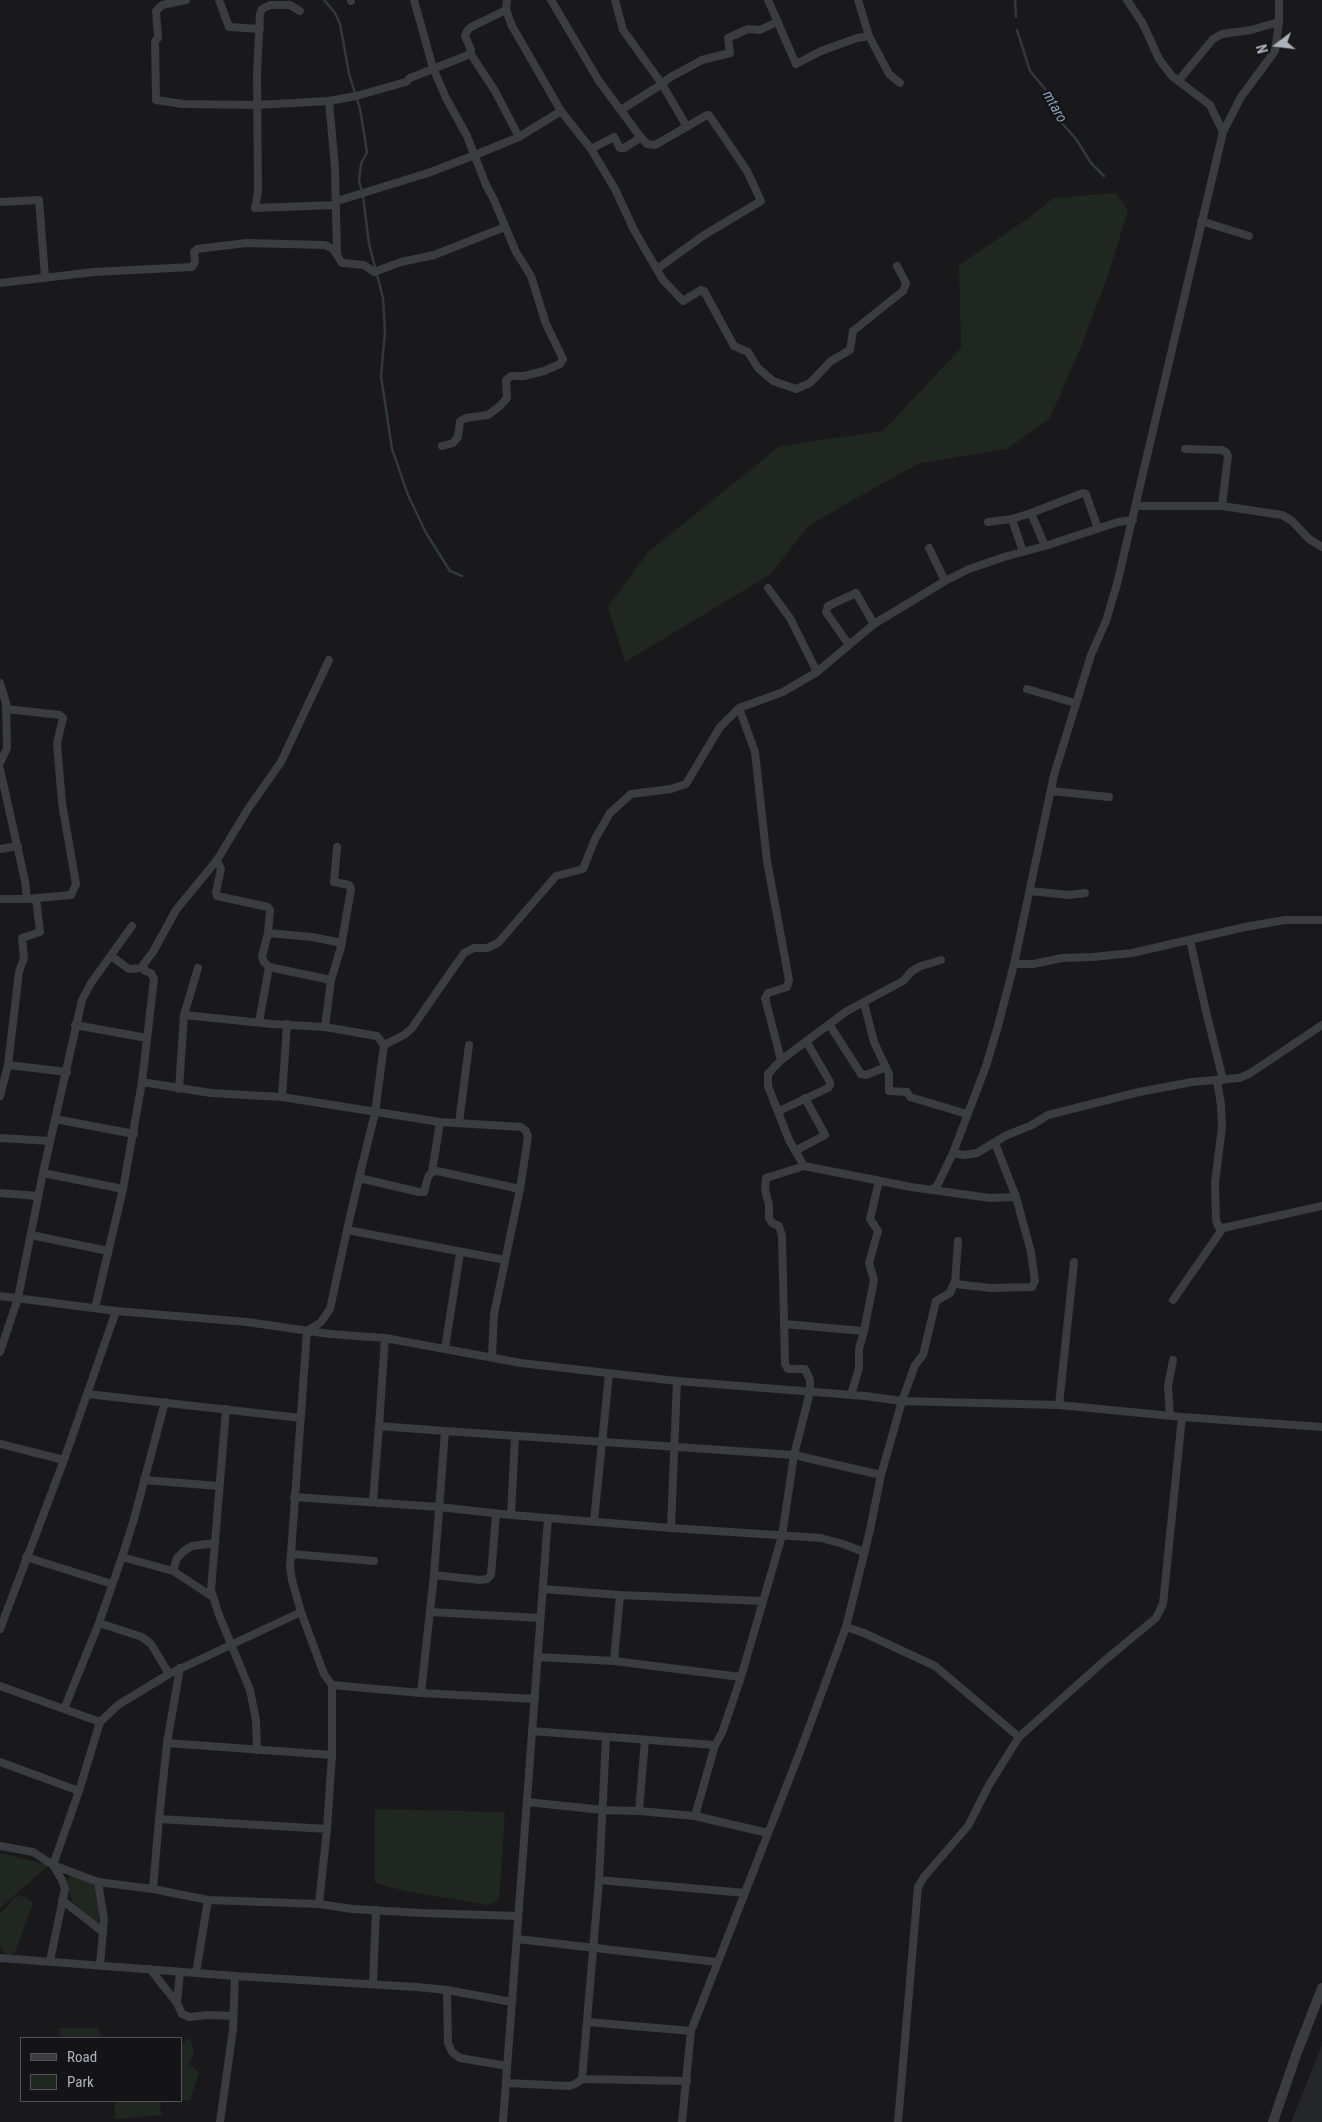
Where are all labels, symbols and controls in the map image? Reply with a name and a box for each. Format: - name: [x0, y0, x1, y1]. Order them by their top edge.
- north arrow: [1252, 20, 1302, 70]
- text: N: [1254, 43, 1271, 55]
- water label: mtaro: [1038, 88, 1070, 126]
- legend: [20, 2037, 182, 2102]
- text: Road: [67, 2048, 97, 2066]
- text: Park: [67, 2073, 94, 2091]

